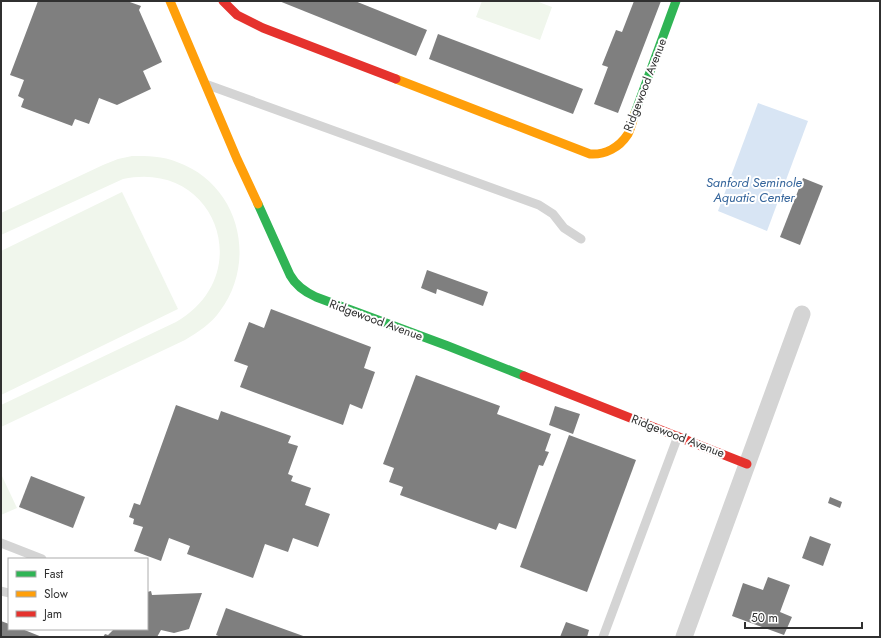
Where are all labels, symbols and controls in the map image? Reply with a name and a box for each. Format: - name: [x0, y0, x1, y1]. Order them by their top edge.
- street label: Ridgewood Avenue: [619, 36, 671, 134]
- water label: Sanford Seminole Aquatic Center: [706, 173, 803, 207]
- street label: Ridgewood Avenue: [327, 295, 425, 345]
- street label: Ridgewood Avenue: [629, 410, 727, 462]
- legend: [8, 558, 148, 630]
- text: Fast: [44, 565, 63, 583]
- text: Slow: [44, 585, 69, 603]
- scale bar: [745, 604, 862, 630]
- text: Jam: [42, 605, 62, 623]
- text: 50 m: [751, 609, 778, 627]

